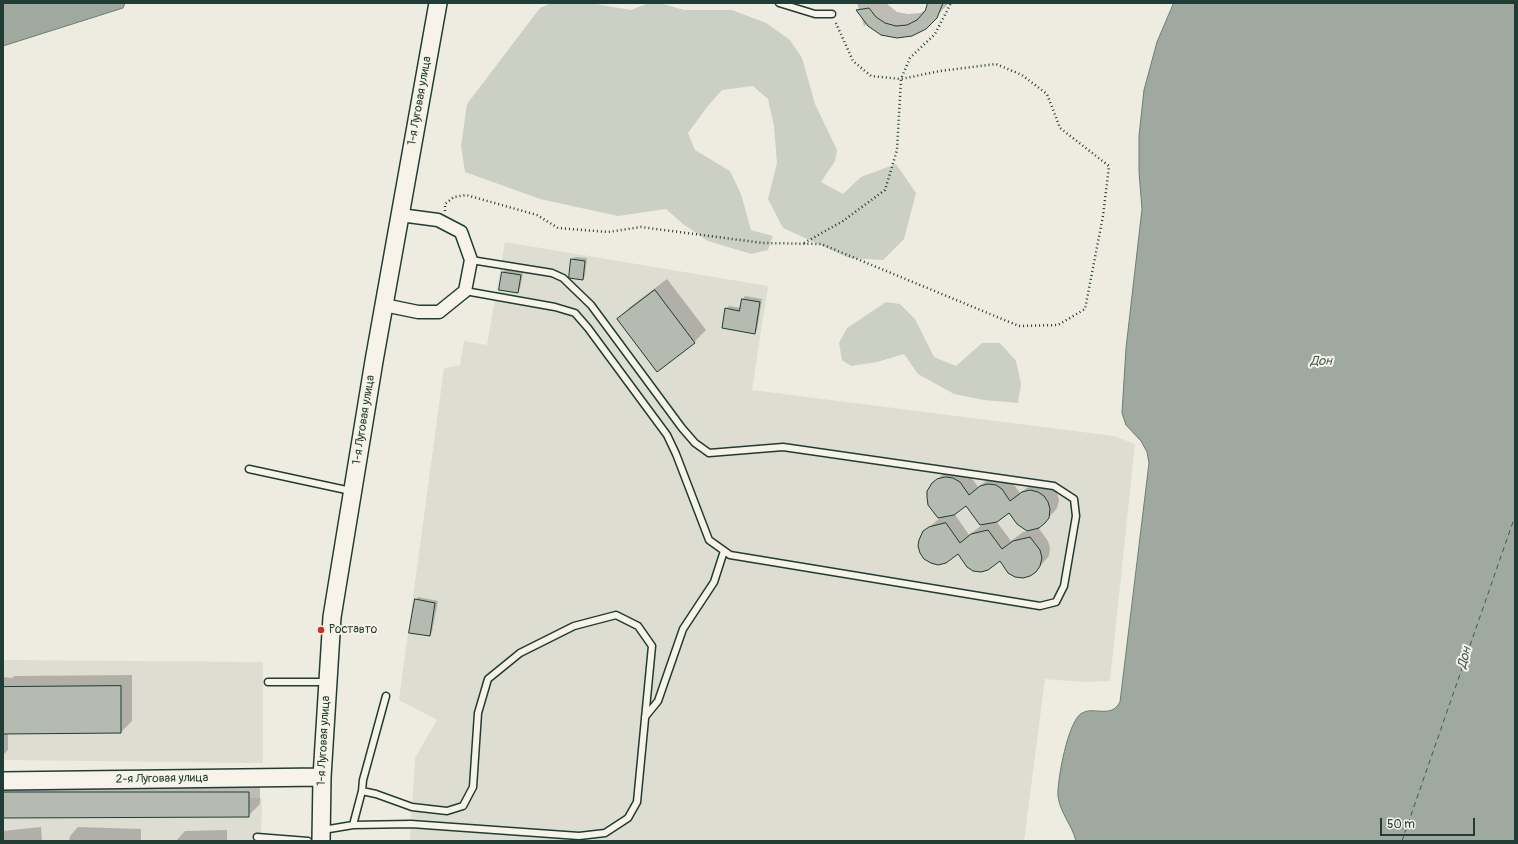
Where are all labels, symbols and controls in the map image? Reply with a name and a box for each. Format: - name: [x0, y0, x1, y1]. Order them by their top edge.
- street label: 1-я Луговая улица: [405, 55, 435, 147]
- water label: Дон: [1310, 354, 1332, 370]
- street label: 1-я Луговая улица: [350, 374, 378, 466]
- place label: Роставто: [329, 623, 377, 637]
- marker: Роставто: [316, 625, 326, 635]
- water label: Дон: [1455, 646, 1475, 670]
- street label: 1-я Луговая улица: [314, 695, 334, 787]
- street label: 2-я Луговая улица: [116, 771, 208, 787]
- scale bar: [1382, 810, 1477, 836]
- text: 50 m: [1387, 817, 1415, 832]

